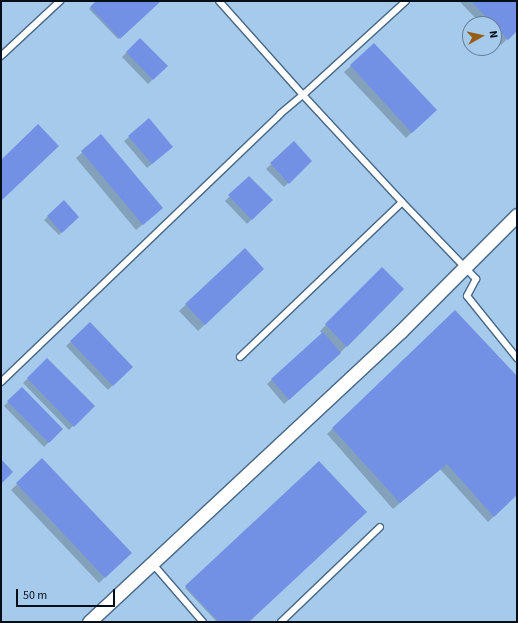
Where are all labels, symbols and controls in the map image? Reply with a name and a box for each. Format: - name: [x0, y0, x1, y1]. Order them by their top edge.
- north arrow: [462, 16, 502, 56]
- text: N: [485, 30, 501, 39]
- scale bar: [18, 581, 117, 607]
- text: 50 m: [23, 587, 47, 604]

